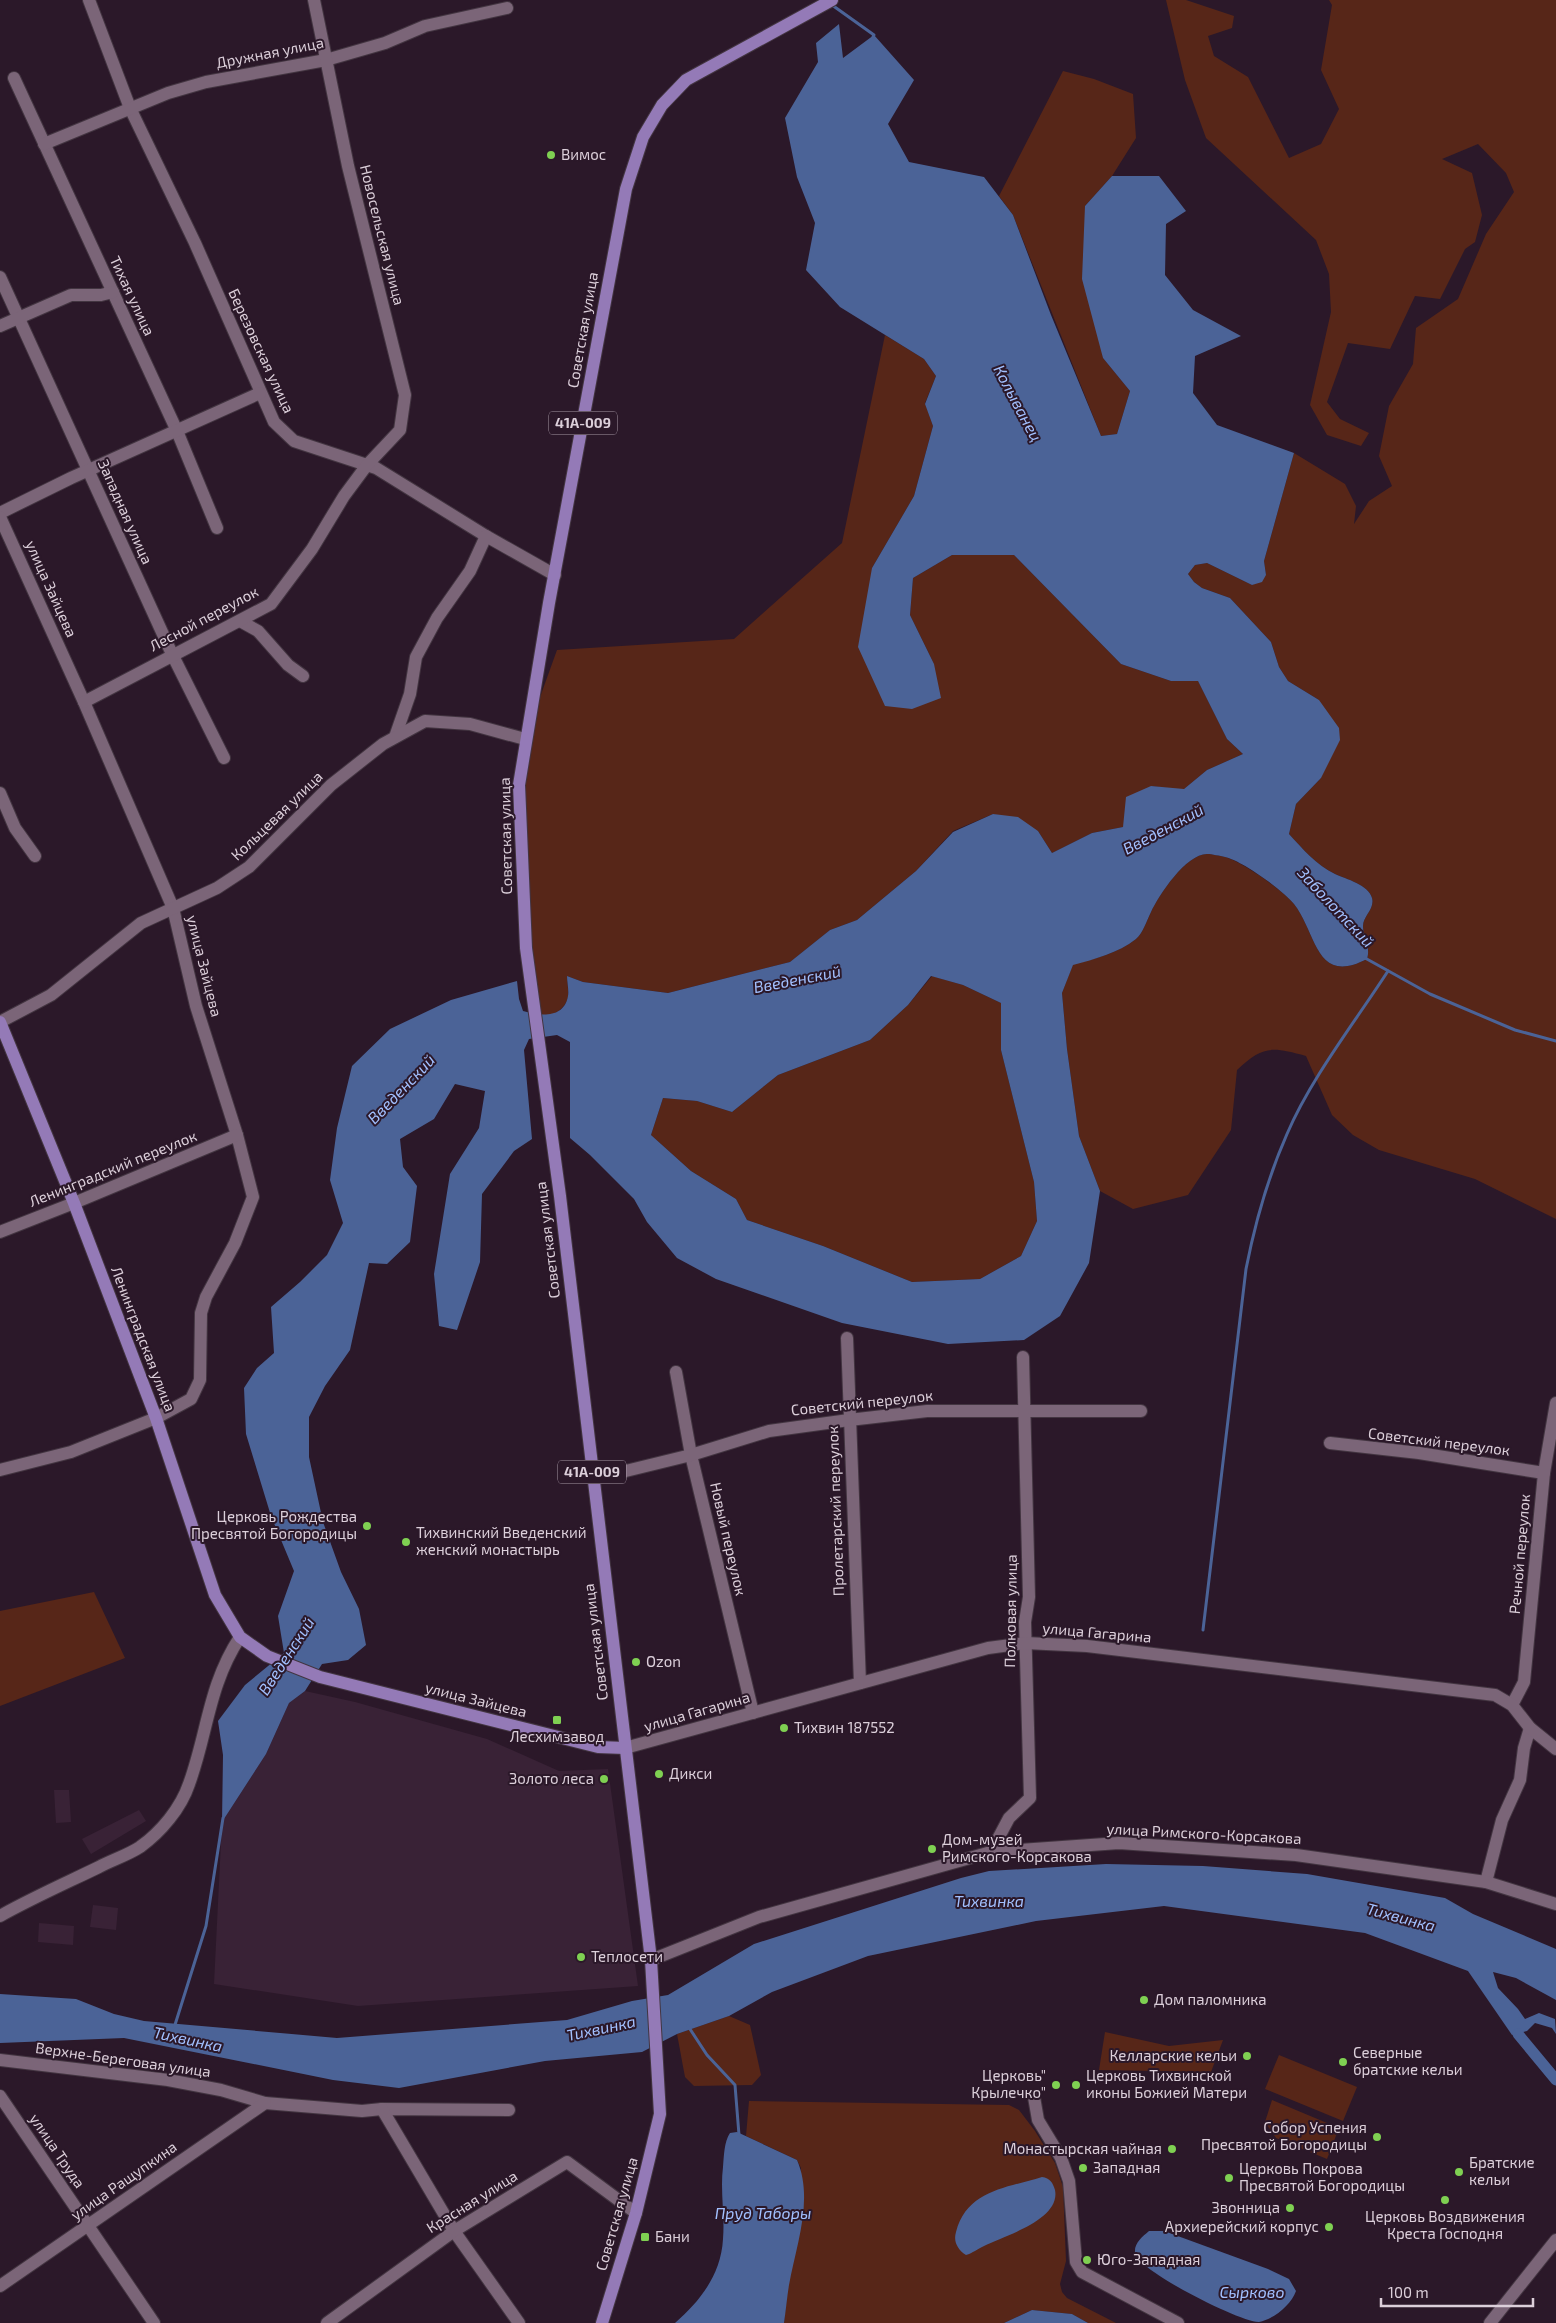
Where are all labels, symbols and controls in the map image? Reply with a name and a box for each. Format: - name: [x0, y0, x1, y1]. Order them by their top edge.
- street label: Дружная улица: [214, 33, 325, 72]
- place label: Вимос: [561, 145, 606, 163]
- marker: Вимос: [545, 149, 557, 161]
- street label: Новосельская улица: [356, 163, 409, 307]
- street label: Тихая улица: [106, 253, 159, 339]
- street label: Советская улица: [563, 270, 602, 389]
- street label: Березовская улица: [224, 285, 299, 416]
- water label: Колыванец: [990, 361, 1047, 444]
- road number: 41А-009: [549, 412, 617, 434]
- street label: Западная улица: [94, 456, 157, 567]
- street label: улица Зайцева: [22, 537, 81, 640]
- street label: Лесной переулок: [146, 582, 262, 655]
- street label: Кольцевая улица: [227, 767, 327, 864]
- street label: Советская улица: [495, 777, 516, 895]
- water label: Введенский: [1119, 799, 1206, 858]
- water label: Заболотский: [1294, 862, 1378, 951]
- street label: улица Зайцева: [183, 913, 226, 1019]
- water label: Введенский: [752, 961, 842, 996]
- water label: Введенский: [363, 1050, 438, 1127]
- street label: Ленинградский переулок: [26, 1126, 199, 1211]
- street label: Советская улица: [531, 1181, 564, 1299]
- street label: Ленинградская улица: [107, 1264, 180, 1414]
- street label: Советский переулок: [790, 1386, 934, 1419]
- street label: Советский переулок: [1367, 1423, 1511, 1460]
- street label: Пролетарский переулок: [823, 1426, 848, 1596]
- road number: 41А-009: [558, 1460, 626, 1484]
- street label: Новый переулок: [706, 1480, 751, 1597]
- street label: Речной переулок: [1505, 1493, 1534, 1615]
- place label: Церковь Рождества Пресвятой Богородицы: [191, 1507, 357, 1542]
- marker: Церковь Рождества Пресвятой Богородицы: [361, 1520, 373, 1532]
- place label: Тихвинский Введенский женский монастырь: [416, 1523, 587, 1558]
- marker: Тихвинский Введенский женский монастырь: [400, 1536, 412, 1548]
- street label: Полковая улица: [1000, 1554, 1021, 1668]
- street label: Советская улица: [579, 1583, 612, 1701]
- water label: Введенский: [253, 1613, 318, 1698]
- street label: улица Гагарина: [1042, 1618, 1152, 1647]
- place label: Ozon: [646, 1652, 681, 1670]
- marker: Ozon: [630, 1656, 642, 1668]
- street label: улица Зайцева: [423, 1678, 529, 1721]
- street label: улица Гагарина: [642, 1687, 752, 1736]
- marker: Лесхимзавод: [551, 1714, 563, 1726]
- place label: Тихвин 187552: [794, 1718, 895, 1736]
- marker: Тихвин 187552: [778, 1722, 790, 1734]
- place label: Лесхимзавод: [510, 1727, 604, 1745]
- place label: Дикси: [669, 1764, 712, 1782]
- marker: Дикси: [653, 1768, 665, 1780]
- place label: Золото леса: [509, 1769, 594, 1787]
- marker: Золото леса: [598, 1773, 610, 1785]
- street label: улица Римского-Корсакова: [1106, 1819, 1302, 1848]
- place label: Дом-музей Римского-Корсакова: [942, 1830, 1092, 1865]
- marker: Дом-музей Римского-Корсакова: [926, 1843, 938, 1855]
- water label: Тихвинка: [954, 1891, 1024, 1910]
- water label: Тихвинка: [1365, 1898, 1437, 1935]
- place label: Теплосети: [591, 1947, 663, 1965]
- marker: Теплосети: [575, 1951, 587, 1963]
- place label: Дом паломника: [1154, 1990, 1267, 2008]
- marker: Дом паломника: [1138, 1994, 1150, 2006]
- water label: Тихвинка: [565, 2011, 637, 2044]
- water label: Тихвинка: [152, 2022, 224, 2055]
- street label: Верхне-Береговая улица: [34, 2038, 212, 2081]
- place label: Северные братские кельи: [1353, 2043, 1463, 2078]
- place label: Келларские кельи: [1109, 2046, 1237, 2064]
- marker: Келларские кельи: [1241, 2050, 1253, 2062]
- marker: Северные братские кельи: [1337, 2056, 1349, 2068]
- place label: Церковь" Крылечко": [971, 2066, 1046, 2101]
- place label: Церковь Тихвинской иконы Божией Матери: [1086, 2066, 1247, 2101]
- marker: Церковь" Крылечко": [1050, 2079, 1062, 2091]
- marker: Церковь Тихвинской иконы Божией Матери: [1070, 2079, 1082, 2091]
- street label: улица Труда: [26, 2110, 89, 2192]
- place label: Собор Успения Пресвятой Богородицы: [1201, 2118, 1367, 2153]
- marker: Собор Успения Пресвятой Богородицы: [1371, 2131, 1383, 2143]
- street label: улица Ращупкина: [67, 2137, 180, 2224]
- place label: Монастырская чайная: [1004, 2139, 1162, 2157]
- marker: Монастырская чайная: [1166, 2143, 1178, 2155]
- place label: Братские кельи: [1469, 2153, 1535, 2188]
- street label: Советская улица: [591, 2155, 642, 2273]
- place label: Западная: [1093, 2158, 1160, 2176]
- place label: Церковь Покрова Пресвятой Богородицы: [1239, 2159, 1405, 2194]
- marker: Западная: [1077, 2162, 1089, 2174]
- street label: Красная улица: [423, 2166, 521, 2237]
- marker: Братские кельи: [1453, 2166, 1465, 2178]
- marker: Церковь Покрова Пресвятой Богородицы: [1223, 2172, 1235, 2184]
- marker: Церковь Воздвижения Креста Господня: [1439, 2194, 1451, 2206]
- place label: Звонница: [1211, 2198, 1280, 2216]
- marker: Звонница: [1284, 2202, 1296, 2214]
- water label: Пруд Таборы: [715, 2203, 811, 2222]
- place label: Церковь Воздвижения Креста Господня: [1365, 2207, 1525, 2242]
- place label: Архиерейский корпус: [1165, 2217, 1319, 2236]
- marker: Архиерейский корпус: [1323, 2221, 1335, 2233]
- place label: Бани: [655, 2227, 690, 2245]
- marker: Бани: [639, 2231, 651, 2243]
- place label: Юго-Западная: [1097, 2250, 1200, 2268]
- marker: Юго-Западная: [1081, 2254, 1093, 2266]
- scale bar: [1381, 2276, 1534, 2308]
- water label: Сырково: [1219, 2282, 1285, 2301]
- text: 100 m: [1388, 2283, 1429, 2301]

